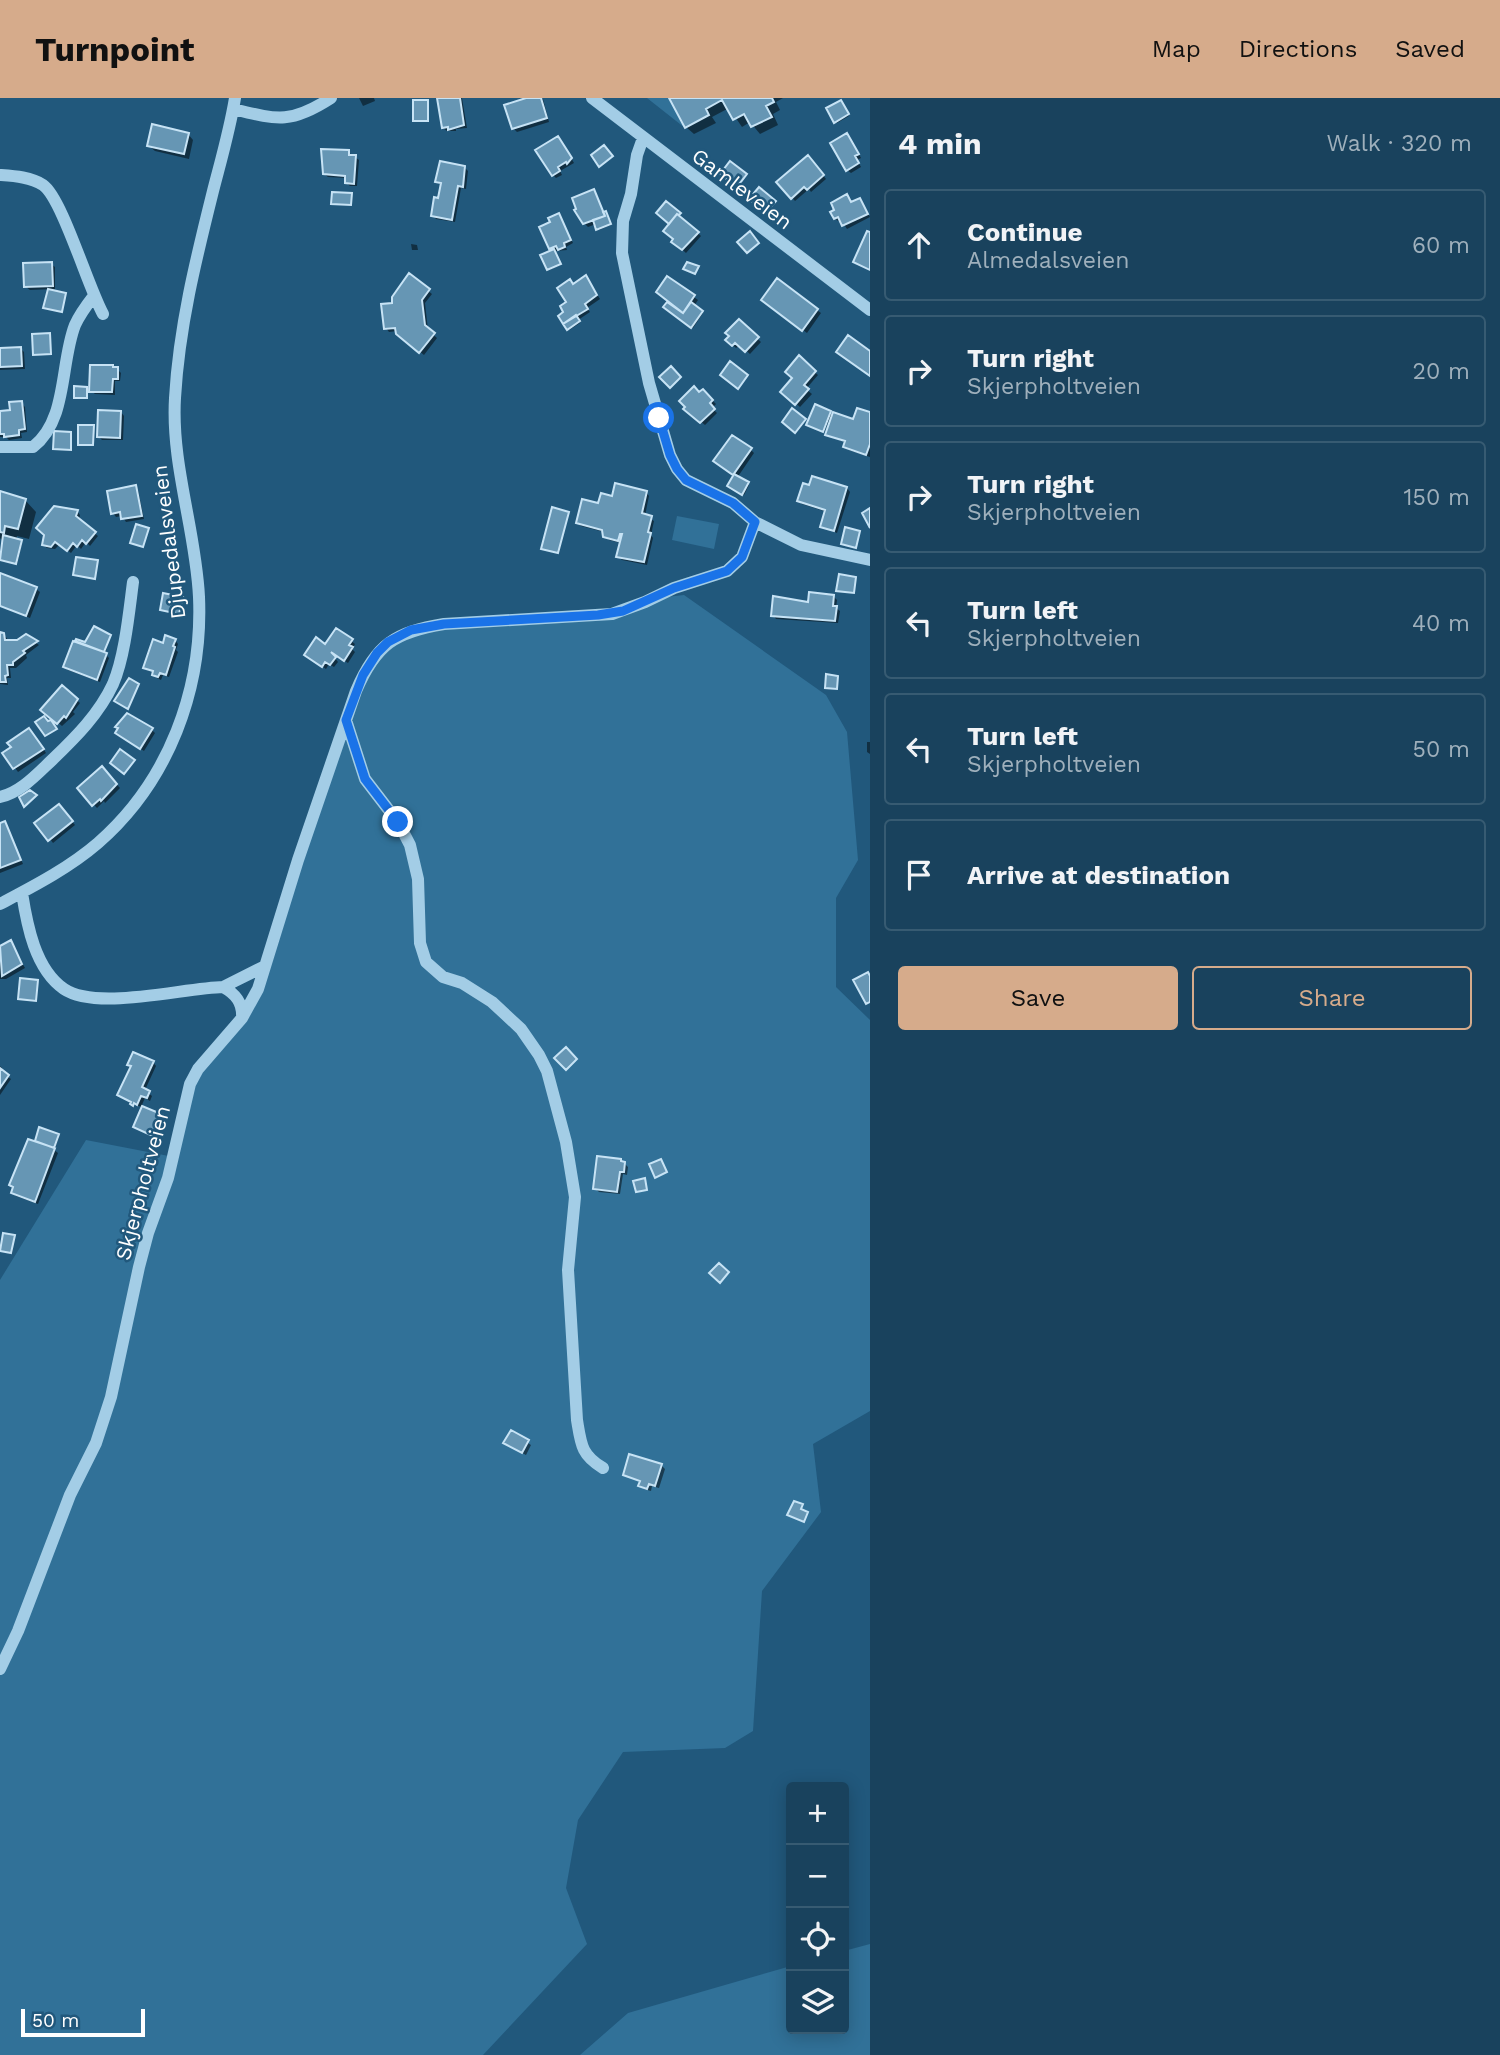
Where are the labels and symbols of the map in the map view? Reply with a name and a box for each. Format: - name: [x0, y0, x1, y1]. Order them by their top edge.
- street label: Gamleveien: [687, 143, 797, 234]
- route start: [643, 402, 674, 433]
- street label: Djupedalsveien: [147, 464, 190, 620]
- route end: [382, 806, 413, 837]
- street label: Skjerpholtveien: [110, 1103, 175, 1263]
- scale bar: [21, 2006, 145, 2038]

